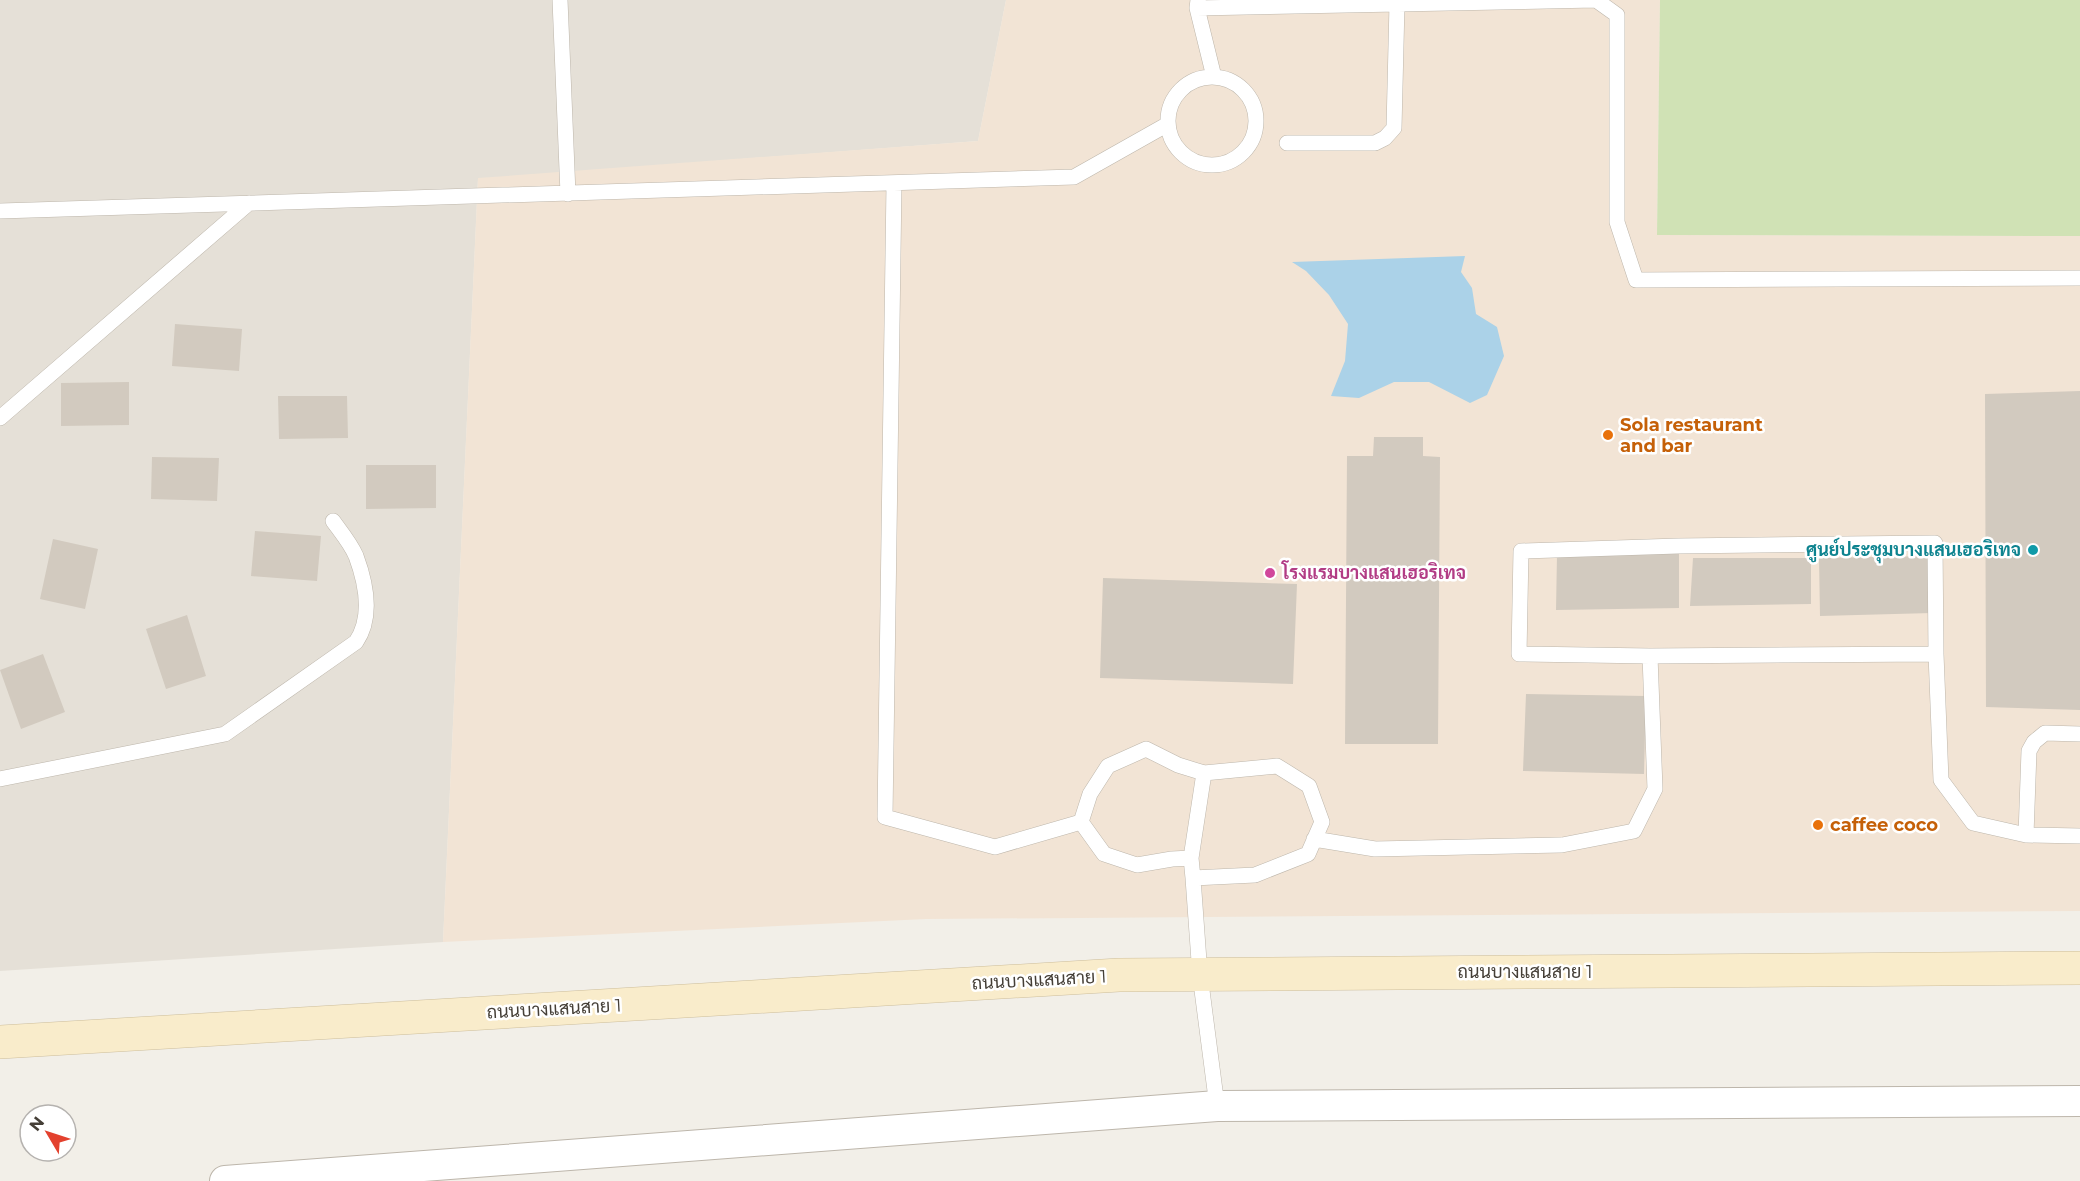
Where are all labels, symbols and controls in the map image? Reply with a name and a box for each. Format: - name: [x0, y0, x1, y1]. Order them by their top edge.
- place label: Sola restaurant and bar: [1620, 414, 1763, 457]
- marker: Sola restaurant and bar: [1601, 428, 1615, 442]
- place label: ศูนย์ประชุมบางแสนเฮอริเทจ: [1806, 537, 2021, 564]
- marker: ศูนย์ประชุมบางแสนเฮอริเทจ: [2026, 543, 2040, 557]
- place label: โรงแรมบางแสนเฮอริเทจ: [1281, 560, 1466, 584]
- marker: โรงแรมบางแสนเฮอริเทจ: [1263, 566, 1277, 580]
- place label: caffee coco: [1830, 814, 1938, 836]
- marker: caffee coco: [1811, 818, 1825, 832]
- street label: ถนนบางแสนสาย 1: [1458, 961, 1592, 983]
- street label: ถนนบางแสนสาย 1: [971, 965, 1107, 995]
- street label: ถนนบางแสนสาย 1: [486, 994, 622, 1024]
- north arrow: [18, 1103, 78, 1163]
- text: N: [25, 1113, 48, 1135]

